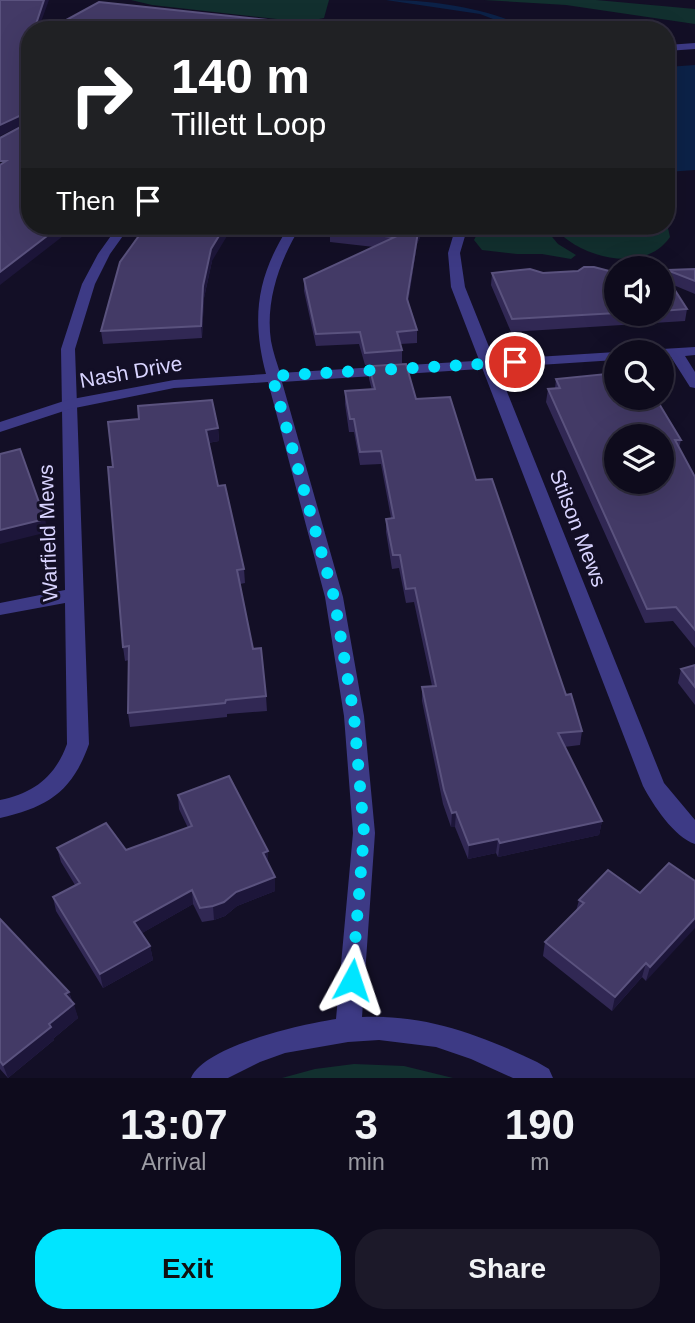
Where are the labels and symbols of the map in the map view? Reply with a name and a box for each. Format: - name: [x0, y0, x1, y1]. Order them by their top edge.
- pin: [485, 332, 545, 392]
- street label: Nash Drive: [78, 351, 184, 392]
- street label: Warfield Mews: [34, 464, 61, 602]
- street label: Stilson Mews: [546, 466, 611, 590]
- position arrow: [315, 943, 389, 1017]

